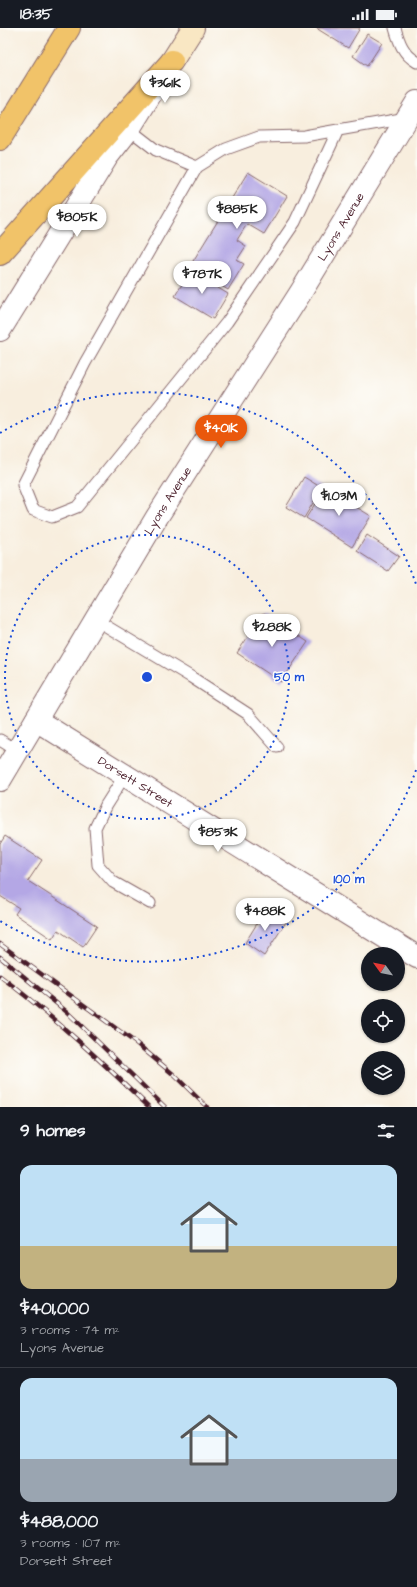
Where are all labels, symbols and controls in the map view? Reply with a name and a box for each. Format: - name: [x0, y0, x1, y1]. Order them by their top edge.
- text: 18:35: [20, 4, 52, 25]
- pin: $361K: [137, 70, 193, 104]
- text: $361K: [149, 74, 181, 92]
- street label: Lyons Avenue: [313, 189, 369, 264]
- pin: $885K: [209, 196, 265, 230]
- text: $885K: [216, 200, 258, 218]
- pin: $805K: [49, 204, 105, 238]
- text: $805K: [57, 208, 97, 226]
- pin: $787K: [174, 261, 230, 295]
- text: $787K: [182, 265, 222, 283]
- pin: $401K: [193, 415, 249, 449]
- text: $401K: [204, 419, 238, 437]
- street label: Lyons Avenue: [140, 463, 196, 538]
- pin: $1.03M: [306, 483, 372, 517]
- text: $1.03M: [321, 487, 357, 505]
- pin: $288K: [244, 614, 300, 648]
- text: $288K: [252, 618, 292, 636]
- text: 50 m: [274, 669, 305, 686]
- centre of rings: [140, 670, 154, 684]
- street label: Dorsett Street: [95, 752, 176, 812]
- pin: $853K: [190, 819, 246, 853]
- text: $853K: [198, 823, 238, 841]
- text: 100 m: [334, 871, 365, 888]
- pin: $488K: [237, 898, 293, 932]
- text: $488K: [245, 902, 285, 920]
- north arrow: [361, 947, 405, 991]
- map controls: [361, 947, 405, 1095]
- button: locate: [361, 999, 405, 1043]
- button: layers: [361, 1051, 405, 1095]
- text: 9 homes: [20, 1119, 85, 1143]
- icon: filters: [375, 1120, 397, 1142]
- icon: home: [173, 1191, 245, 1263]
- text: $401,000: [20, 1297, 89, 1321]
- text: 3 rooms · 74 m²: [20, 1321, 120, 1339]
- text: Lyons Avenue: [20, 1339, 104, 1357]
- icon: home: [173, 1404, 245, 1476]
- text: $488,000: [20, 1510, 98, 1534]
- text: 3 rooms · 107 m²: [20, 1534, 121, 1552]
- text: Dorsett Street: [20, 1552, 112, 1570]

